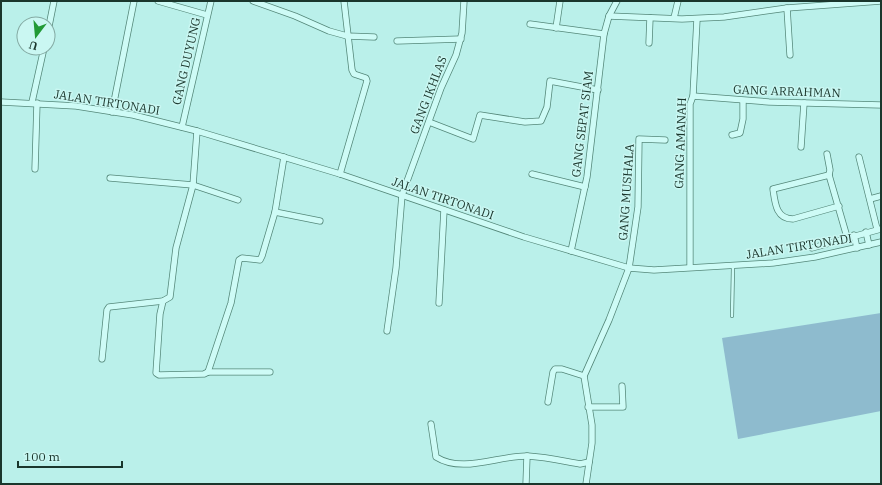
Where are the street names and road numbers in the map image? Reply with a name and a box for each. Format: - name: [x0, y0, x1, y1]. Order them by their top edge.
- street label: GANG DUYUNG: [169, 15, 203, 106]
- street label: GANG IKHLAS: [406, 54, 450, 136]
- street label: GANG SEPAT SIAM: [568, 70, 596, 178]
- street label: GANG ARRAHMAN: [733, 82, 841, 100]
- street label: JALAN TIRTONADI: [53, 86, 161, 118]
- street label: GANG AMANAH: [671, 97, 689, 189]
- street label: GANG MUSHALA: [615, 142, 637, 241]
- street label: JALAN TIRTONADI: [390, 173, 496, 223]
- street label: JALAN TIRTONADI: [745, 230, 853, 262]

